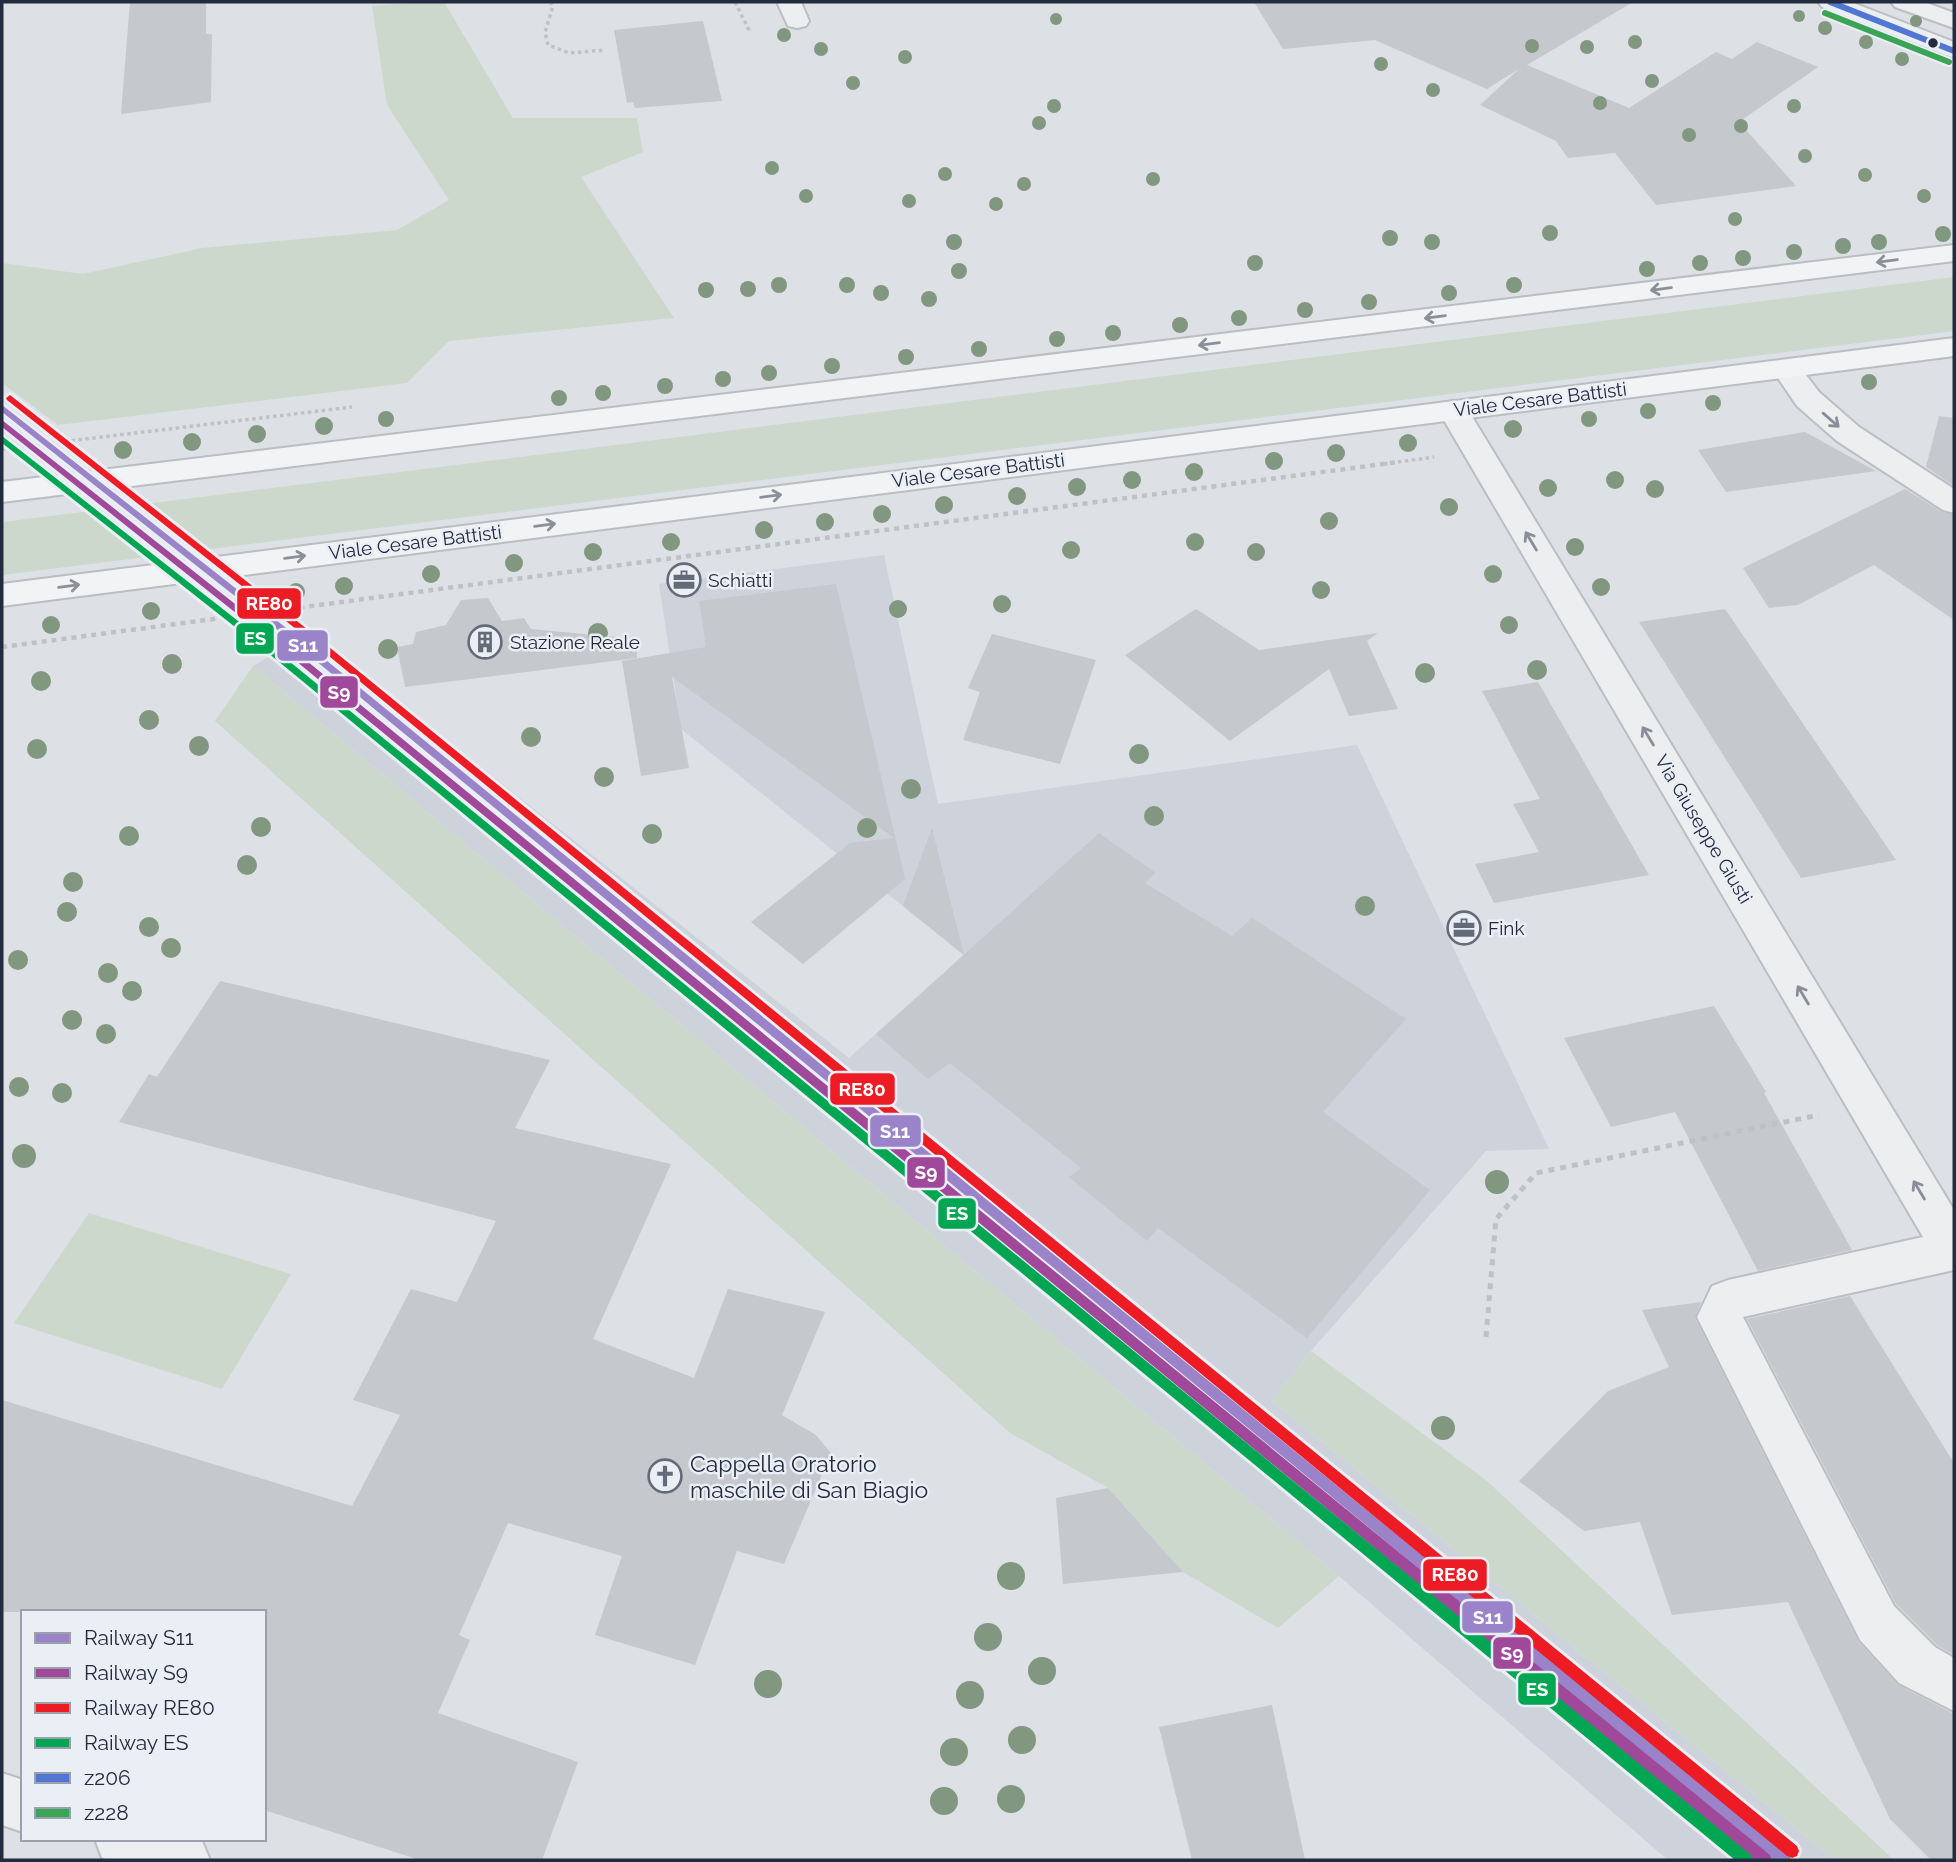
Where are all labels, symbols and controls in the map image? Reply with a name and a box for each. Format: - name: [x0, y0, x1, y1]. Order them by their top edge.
- unlabelled marker: [1926, 36, 1940, 50]
- one-way arrow: [1876, 255, 1898, 268]
- one-way arrow: [1650, 282, 1673, 295]
- one-way arrow: [1424, 310, 1447, 323]
- one-way arrow: [1198, 338, 1221, 351]
- street label: Viale Cesare Battisti: [1452, 377, 1628, 421]
- one-way arrow: [1822, 412, 1840, 428]
- street label: Viale Cesare Battisti: [890, 448, 1066, 492]
- one-way arrow: [759, 490, 782, 503]
- one-way arrow: [533, 518, 556, 531]
- street label: Viale Cesare Battisti: [327, 520, 503, 564]
- one-way arrow: [1524, 532, 1538, 552]
- one-way arrow: [283, 550, 306, 563]
- office icon: Schiatti: [665, 561, 703, 599]
- place label: Schiatti: [708, 569, 772, 591]
- one-way arrow: [58, 579, 80, 592]
- line badge: RE80: [236, 587, 302, 620]
- text: RE80: [245, 592, 293, 614]
- line badge: ES: [235, 622, 275, 655]
- building icon: Stazione Reale: [466, 623, 504, 661]
- text: ES: [243, 627, 267, 649]
- line badge: S11: [276, 629, 329, 662]
- place label: Stazione Reale: [510, 631, 640, 653]
- text: S11: [288, 634, 318, 656]
- line badge: S9: [319, 675, 359, 709]
- text: S9: [328, 681, 350, 703]
- one-way arrow: [1641, 727, 1655, 747]
- street label: Via Giuseppe Giusti: [1651, 751, 1757, 907]
- office icon: Fink: [1445, 909, 1483, 947]
- place label: Fink: [1488, 917, 1524, 939]
- one-way arrow: [1795, 985, 1809, 1005]
- line badge: RE80: [829, 1072, 896, 1106]
- text: RE80: [838, 1078, 886, 1100]
- line badge: S11: [869, 1114, 922, 1148]
- text: S11: [880, 1120, 910, 1142]
- line badge: S9: [906, 1156, 946, 1189]
- text: S9: [915, 1161, 937, 1183]
- one-way arrow: [1912, 1181, 1926, 1201]
- line badge: ES: [937, 1197, 977, 1230]
- text: ES: [945, 1202, 969, 1224]
- place label: Cappella Oratorio maschile di San Biagio: [690, 1450, 928, 1503]
- church icon: Cappella Oratorio maschile di San Biagio: [646, 1457, 684, 1495]
- line badge: RE80: [1422, 1558, 1488, 1592]
- text: RE80: [1431, 1563, 1479, 1585]
- line badge: S11: [1461, 1600, 1514, 1634]
- text: S11: [1473, 1606, 1503, 1628]
- legend: [21, 1610, 266, 1841]
- text: Railway S11: [84, 1625, 194, 1650]
- line badge: S9: [1492, 1636, 1532, 1670]
- text: S9: [1501, 1642, 1523, 1664]
- text: Railway S9: [84, 1660, 188, 1685]
- line badge: ES: [1517, 1672, 1557, 1706]
- text: ES: [1525, 1678, 1549, 1700]
- text: Railway RE80: [84, 1695, 215, 1720]
- text: Railway ES: [84, 1730, 189, 1755]
- text: z206: [84, 1765, 131, 1790]
- text: z228: [84, 1800, 129, 1825]

